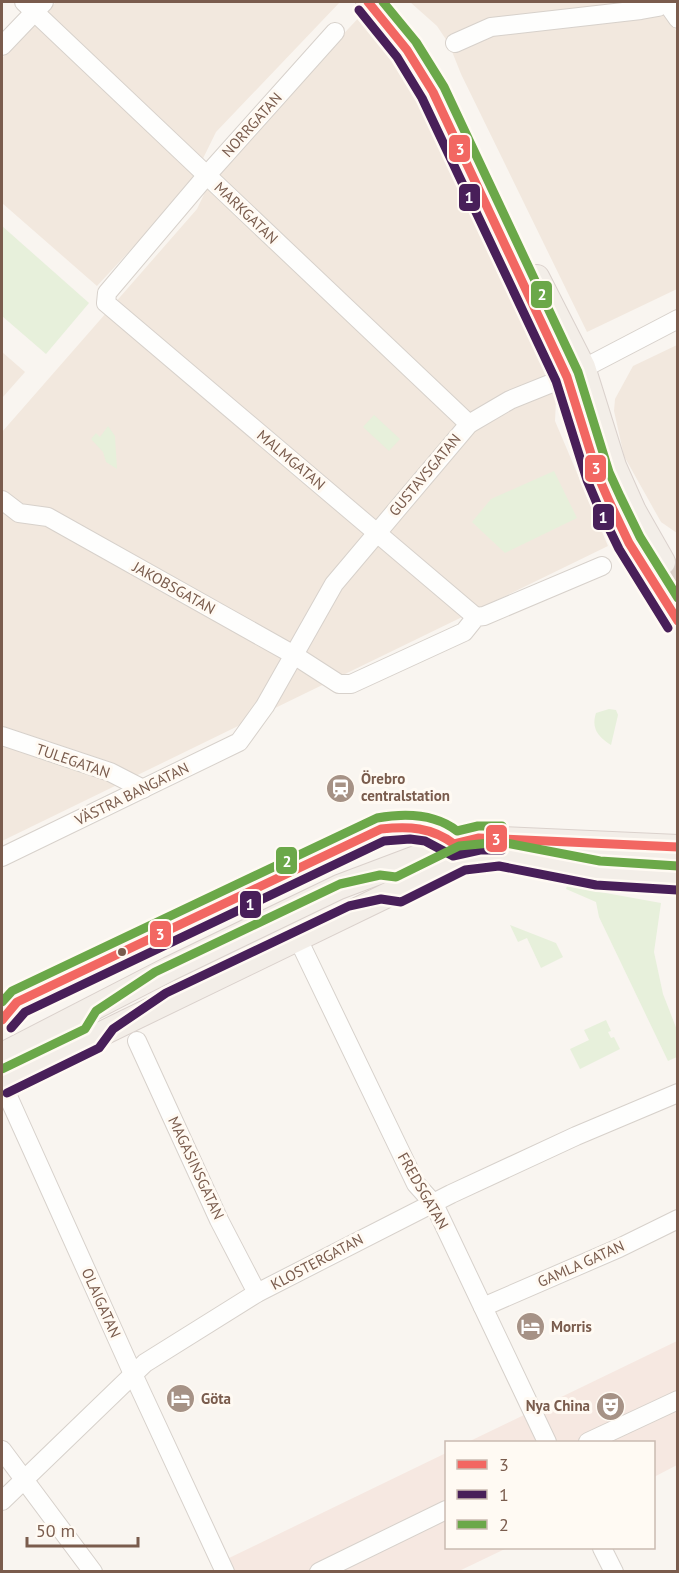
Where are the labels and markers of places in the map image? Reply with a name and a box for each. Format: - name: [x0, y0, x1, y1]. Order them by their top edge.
- place label: Örebro centralstation: [361, 769, 450, 805]
- station icon: Örebro centralstation: [324, 772, 356, 804]
- unlabelled marker: [116, 946, 128, 958]
- hotel icon: Morris: [514, 1311, 546, 1343]
- place label: Morris: [551, 1317, 592, 1336]
- hotel icon: Göta: [164, 1383, 196, 1415]
- place label: Göta: [201, 1389, 231, 1408]
- theatre icon: Nya China: [595, 1390, 627, 1422]
- place label: Nya China: [526, 1396, 590, 1415]

